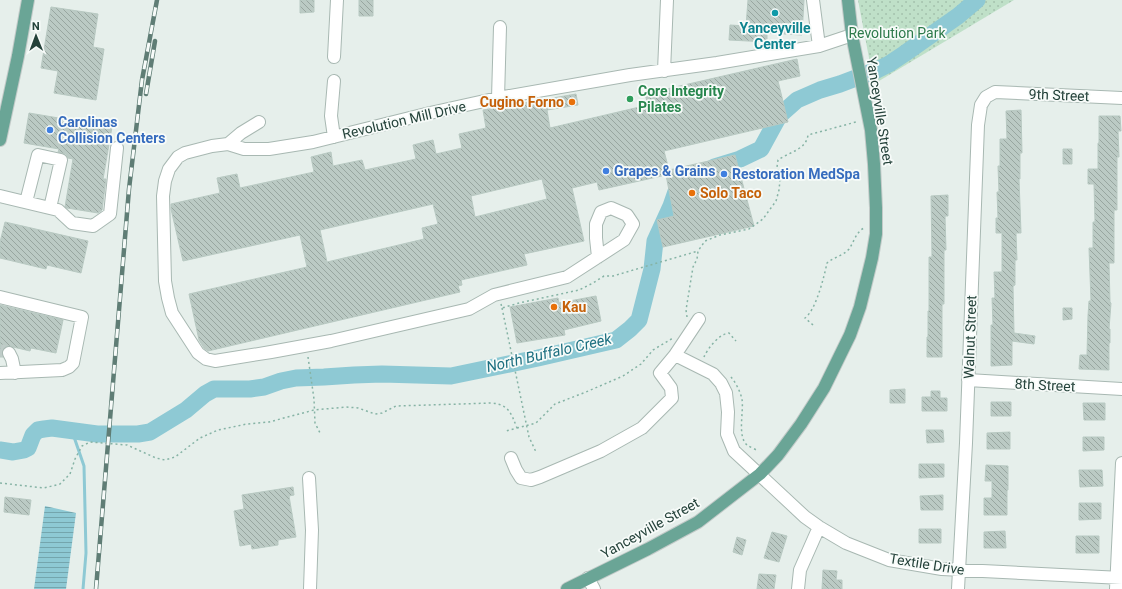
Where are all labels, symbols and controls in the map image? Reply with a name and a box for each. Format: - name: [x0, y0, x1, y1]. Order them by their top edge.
- marker: Yanceyville Center: [770, 8, 780, 18]
- north arrow: [16, 16, 56, 56]
- text: N: [32, 20, 40, 33]
- place label: Yanceyville Center: [739, 20, 811, 52]
- park label: Revolution Park: [848, 25, 946, 41]
- street label: Yanceyville Street: [864, 56, 897, 167]
- place label: Core Integrity Pilates: [638, 83, 725, 115]
- street label: 9th Street: [1028, 86, 1090, 104]
- place label: Cugino Forno: [480, 94, 564, 110]
- marker: Core Integrity Pilates: [625, 94, 635, 104]
- marker: Cugino Forno: [567, 97, 577, 107]
- street label: Revolution Mill Drive: [341, 98, 467, 142]
- place label: Carolinas Collision Centers: [58, 114, 166, 146]
- marker: Carolinas Collision Centers: [45, 125, 55, 135]
- place label: Grapes & Grains: [614, 163, 715, 179]
- marker: Grapes & Grains: [601, 166, 611, 176]
- place label: Restoration MedSpa: [732, 166, 860, 182]
- marker: Restoration MedSpa: [719, 169, 729, 179]
- place label: Solo Taco: [700, 185, 762, 201]
- marker: Solo Taco: [687, 188, 697, 198]
- street label: Walnut Street: [961, 295, 979, 379]
- place label: Kau: [562, 299, 586, 315]
- marker: Kau: [549, 302, 559, 312]
- water label: North Buffalo Creek: [485, 330, 614, 376]
- street label: 8th Street: [1014, 375, 1076, 395]
- street label: Yanceyville Street: [598, 494, 702, 562]
- street label: Textile Drive: [888, 550, 966, 578]

